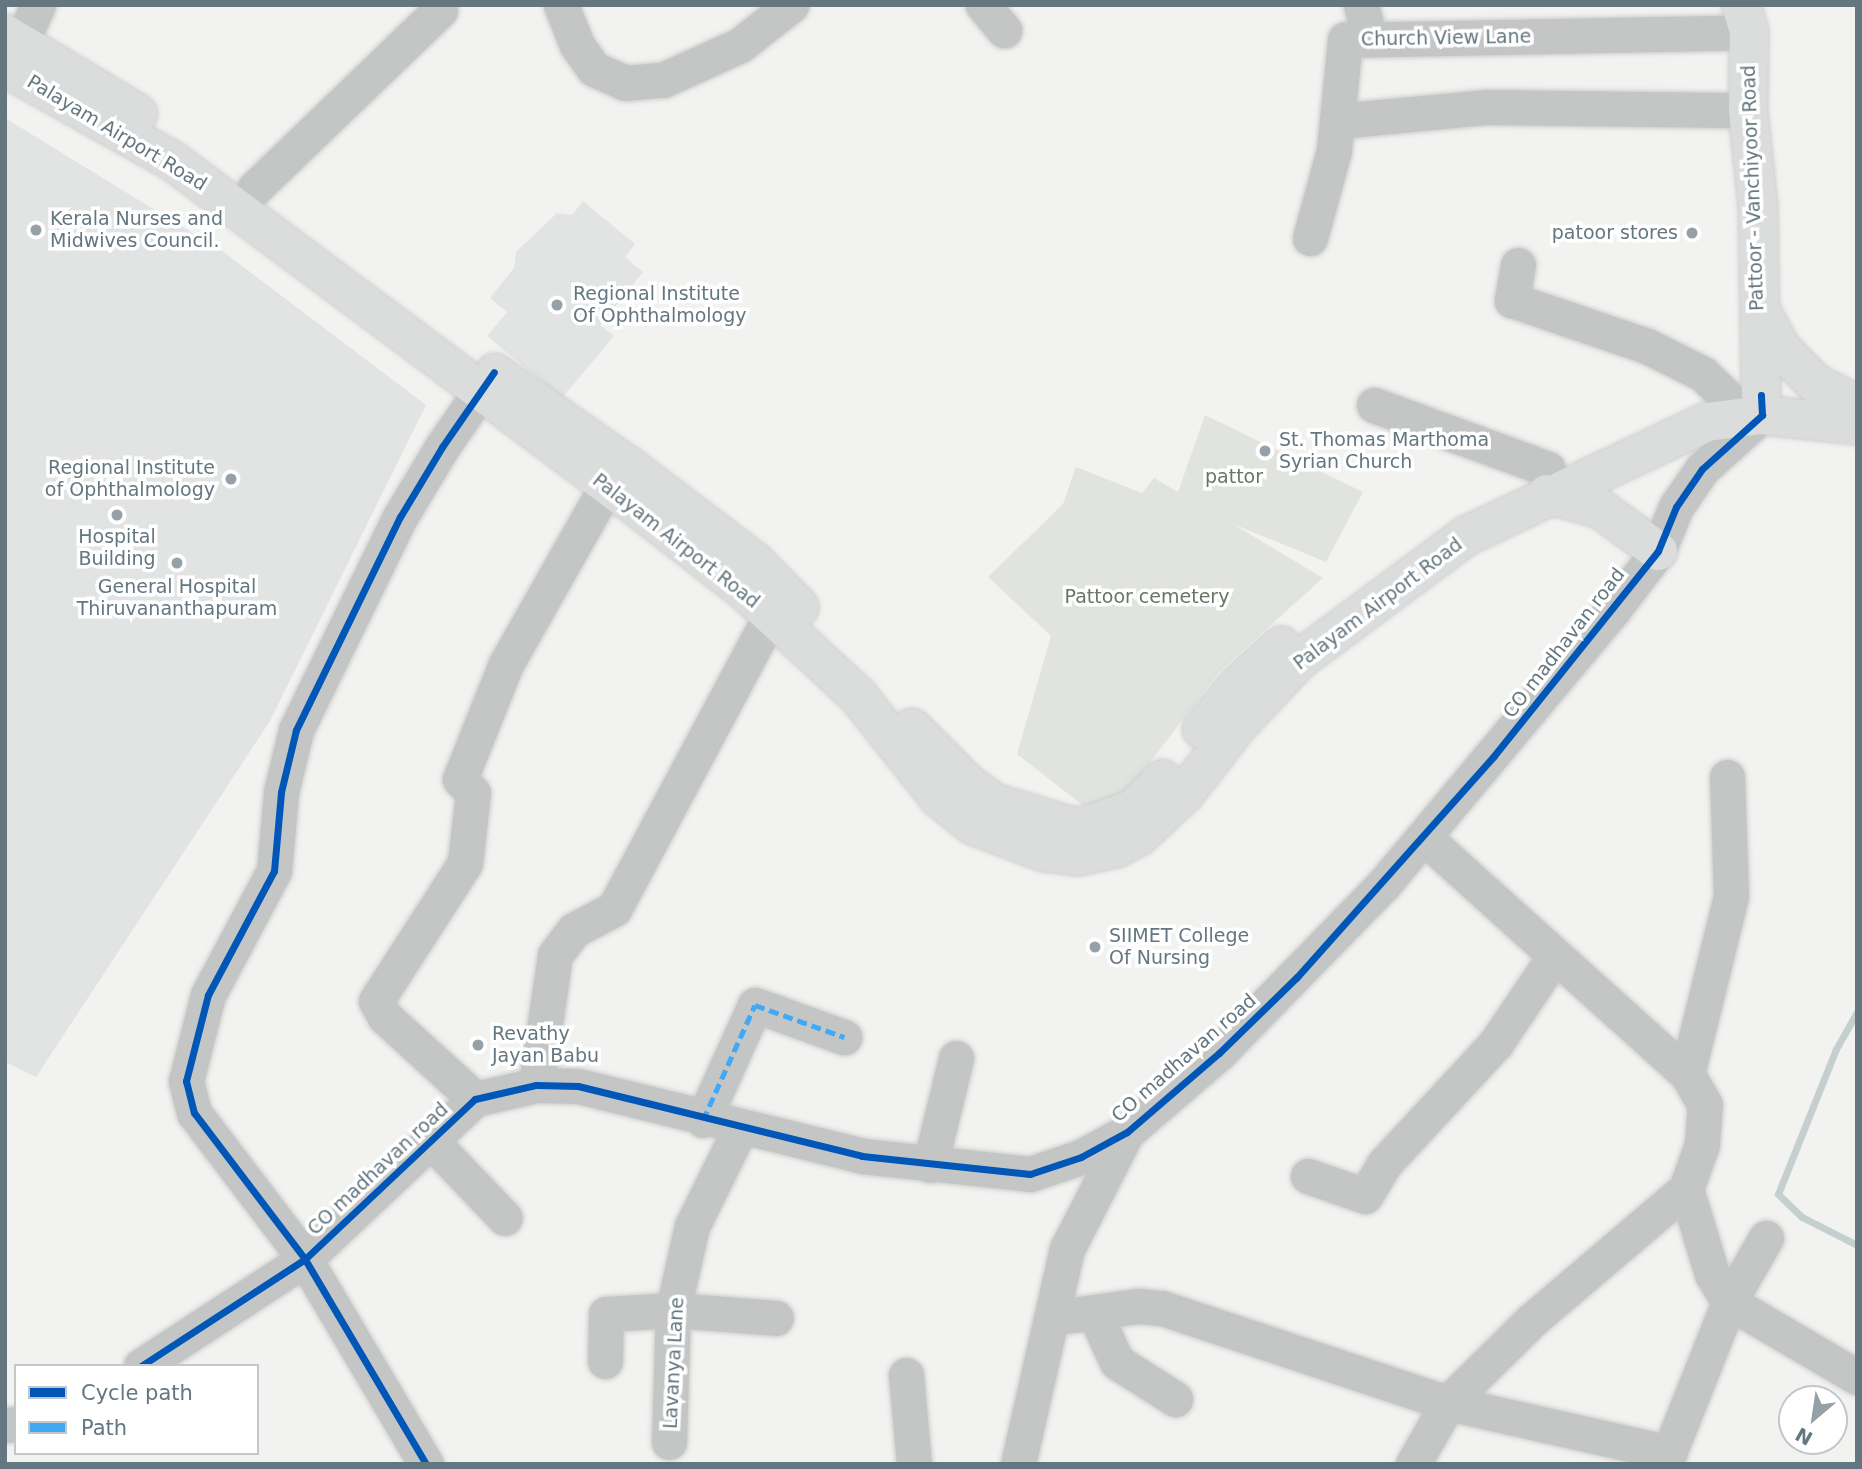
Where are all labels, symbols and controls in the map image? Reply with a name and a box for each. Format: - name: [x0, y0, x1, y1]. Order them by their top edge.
- street label: Church View Lane: [1361, 25, 1531, 51]
- street label: Pattoor - Vanchiyoor Road: [1737, 65, 1769, 311]
- street label: Palayam Airport Road: [23, 70, 211, 196]
- place label: Kerala Nurses and Midwives Council.: [50, 208, 223, 252]
- marker: Kerala Nurses and Midwives Council.: [28, 222, 44, 238]
- place label: patoor stores: [1552, 222, 1678, 244]
- marker: patoor stores: [1684, 225, 1700, 241]
- place label: Regional Institute Of Ophthalmology: [573, 283, 746, 327]
- marker: Regional Institute Of Ophthalmology: [547, 295, 567, 315]
- place label: St. Thomas Marthoma Syrian Church: [1279, 429, 1489, 473]
- marker: St. Thomas Marthoma Syrian Church: [1257, 443, 1273, 459]
- place label: Regional Institute of Ophthalmology: [45, 457, 215, 501]
- park label: pattor: [1205, 466, 1263, 488]
- marker: Regional Institute of Ophthalmology: [221, 469, 241, 489]
- street label: Palayam Airport Road: [588, 469, 764, 613]
- marker: Hospital Building: [109, 507, 125, 523]
- place label: Hospital Building: [78, 526, 156, 570]
- street label: Palayam Airport Road: [1289, 533, 1467, 675]
- marker: General Hospital Thiruvananthapuram: [167, 553, 187, 573]
- street label: CO madhavan road: [1498, 564, 1630, 722]
- place label: General Hospital Thiruvananthapuram: [77, 576, 277, 620]
- park label: Pattoor cemetery: [1065, 586, 1229, 608]
- place label: SIIMET College Of Nursing: [1109, 925, 1249, 969]
- marker: SIIMET College Of Nursing: [1087, 939, 1103, 955]
- street label: CO madhavan road: [1107, 989, 1261, 1127]
- place label: Revathy Jayan Babu: [492, 1023, 599, 1067]
- marker: Revathy Jayan Babu: [470, 1037, 486, 1053]
- street label: CO madhavan road: [303, 1098, 453, 1240]
- street label: Lavanya Lane: [659, 1296, 689, 1430]
- legend: [14, 1364, 259, 1455]
- text: Cycle path: [81, 1381, 193, 1405]
- north arrow: [1778, 1385, 1848, 1455]
- text: Path: [81, 1416, 127, 1440]
- text: N: [1791, 1423, 1816, 1450]

